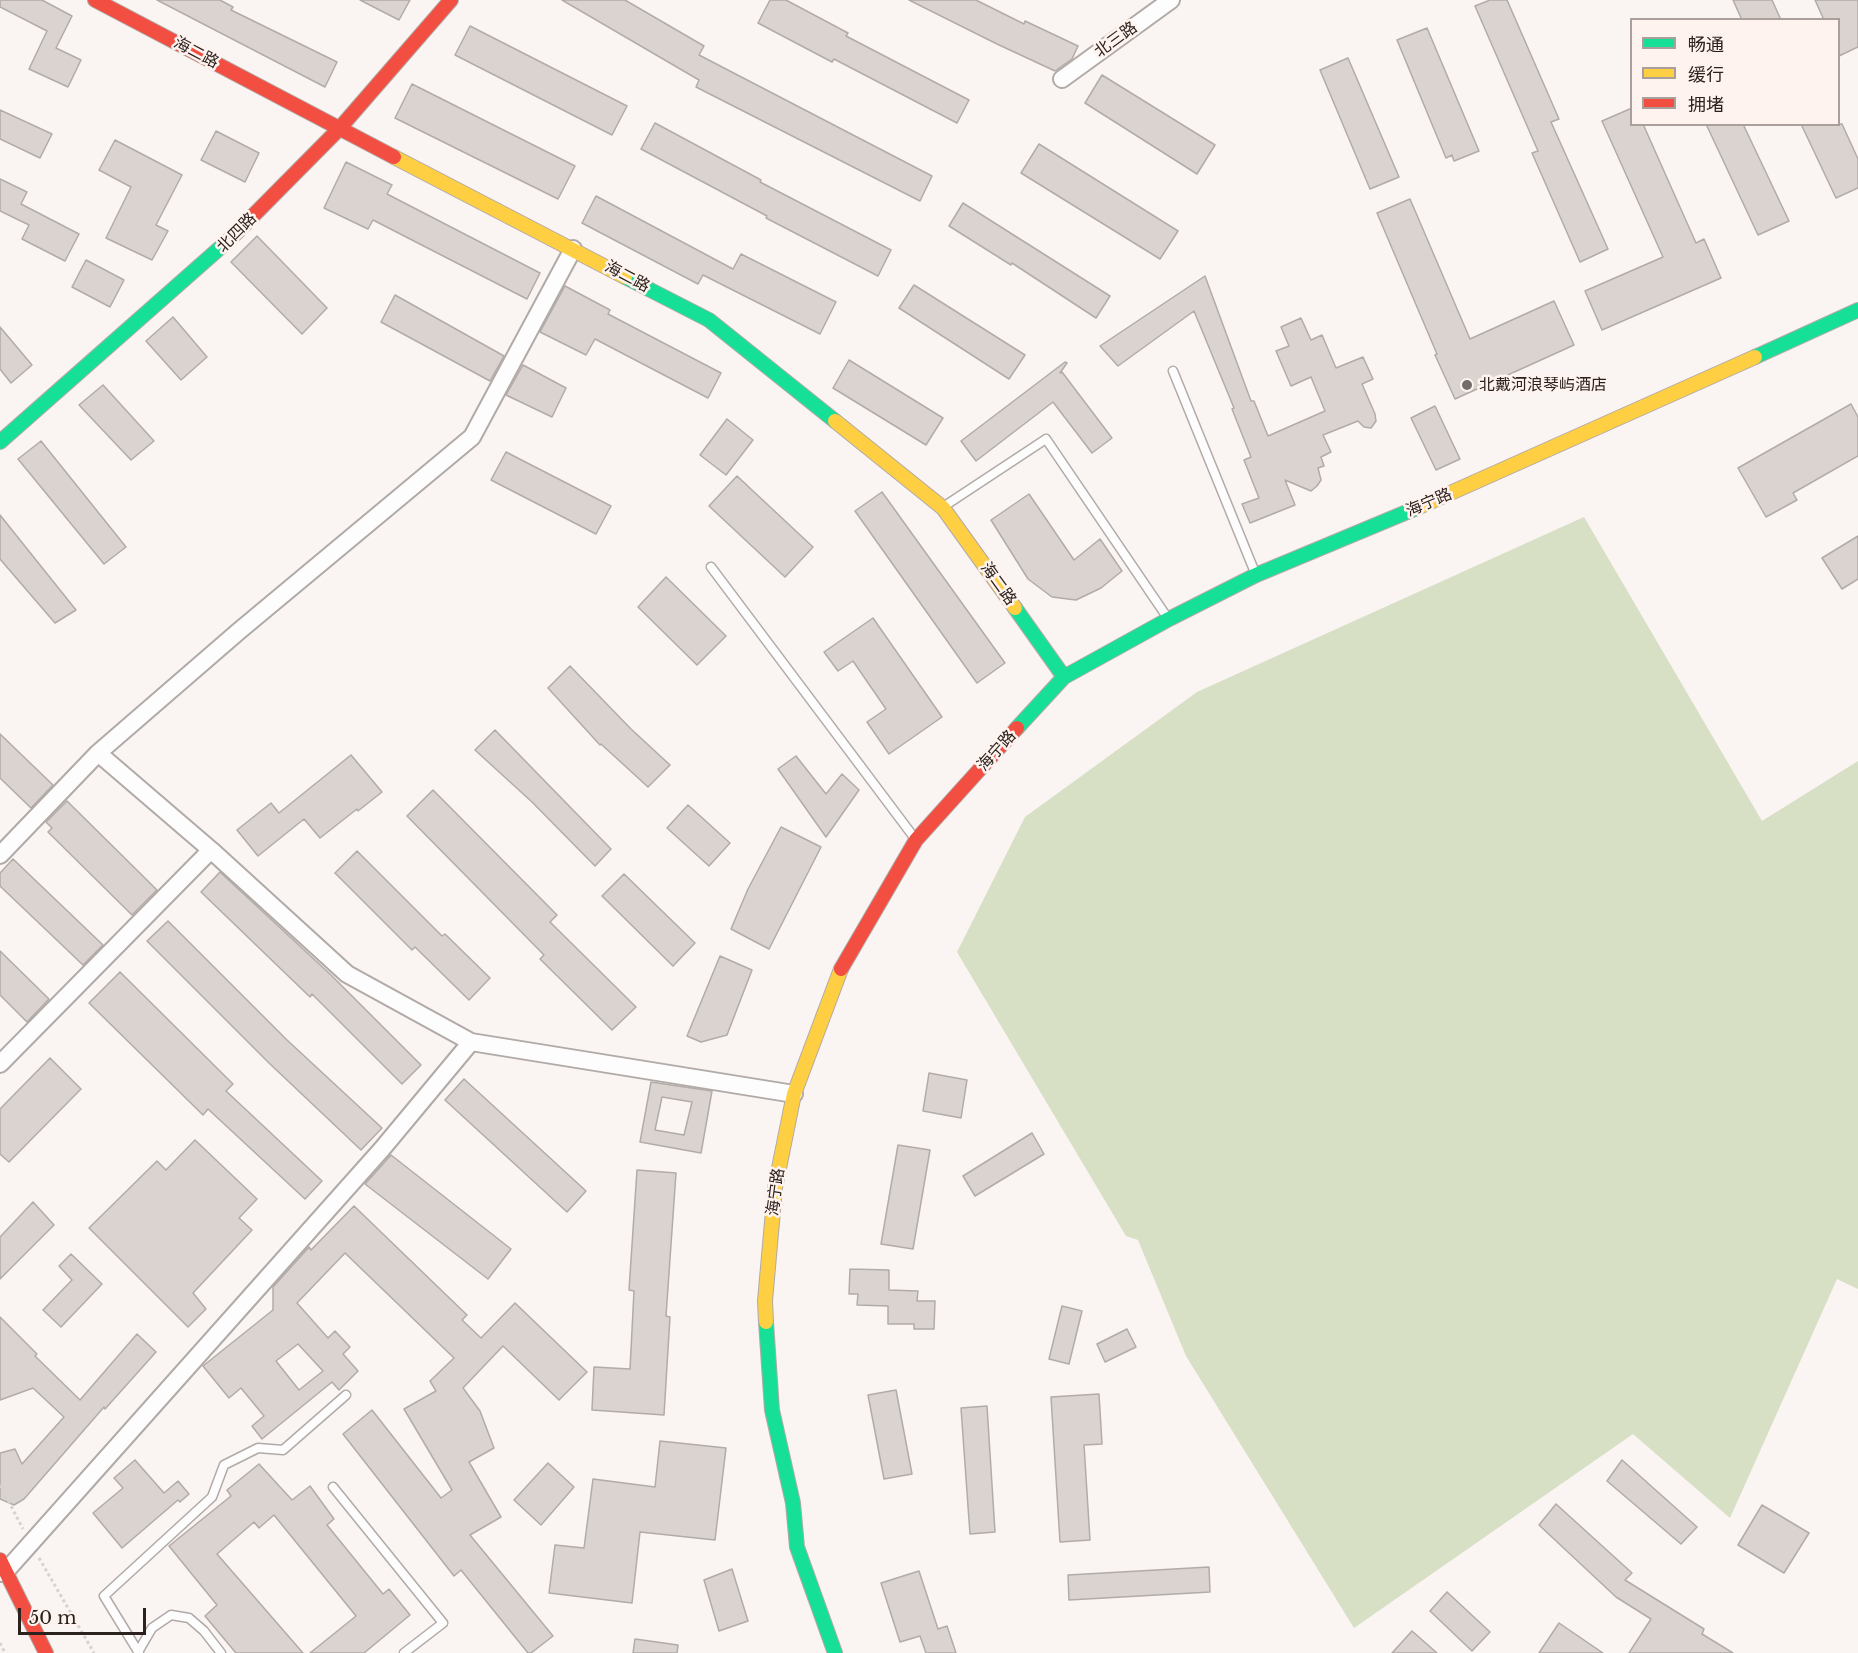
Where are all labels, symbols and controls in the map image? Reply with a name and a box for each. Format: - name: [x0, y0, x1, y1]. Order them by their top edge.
- street label: 北三路: [1091, 18, 1141, 62]
- legend: [1630, 18, 1840, 126]
- street label: 海二路: [170, 33, 222, 73]
- text: 畅通: [1688, 34, 1724, 56]
- text: 缓行: [1688, 64, 1724, 86]
- text: 拥堵: [1688, 94, 1724, 116]
- street label: 北四路: [213, 209, 261, 257]
- street label: 海二路: [601, 257, 653, 297]
- place label: 北戴河浪琴屿酒店: [1479, 375, 1607, 395]
- marker: 北戴河浪琴屿酒店: [1460, 378, 1474, 392]
- street label: 海宁路: [1403, 485, 1455, 521]
- street label: 海二路: [976, 559, 1020, 609]
- street label: 海宁路: [974, 727, 1020, 775]
- street label: 海宁路: [763, 1167, 789, 1217]
- scale bar: [21, 1596, 148, 1634]
- text: 50 m: [29, 1607, 77, 1629]

